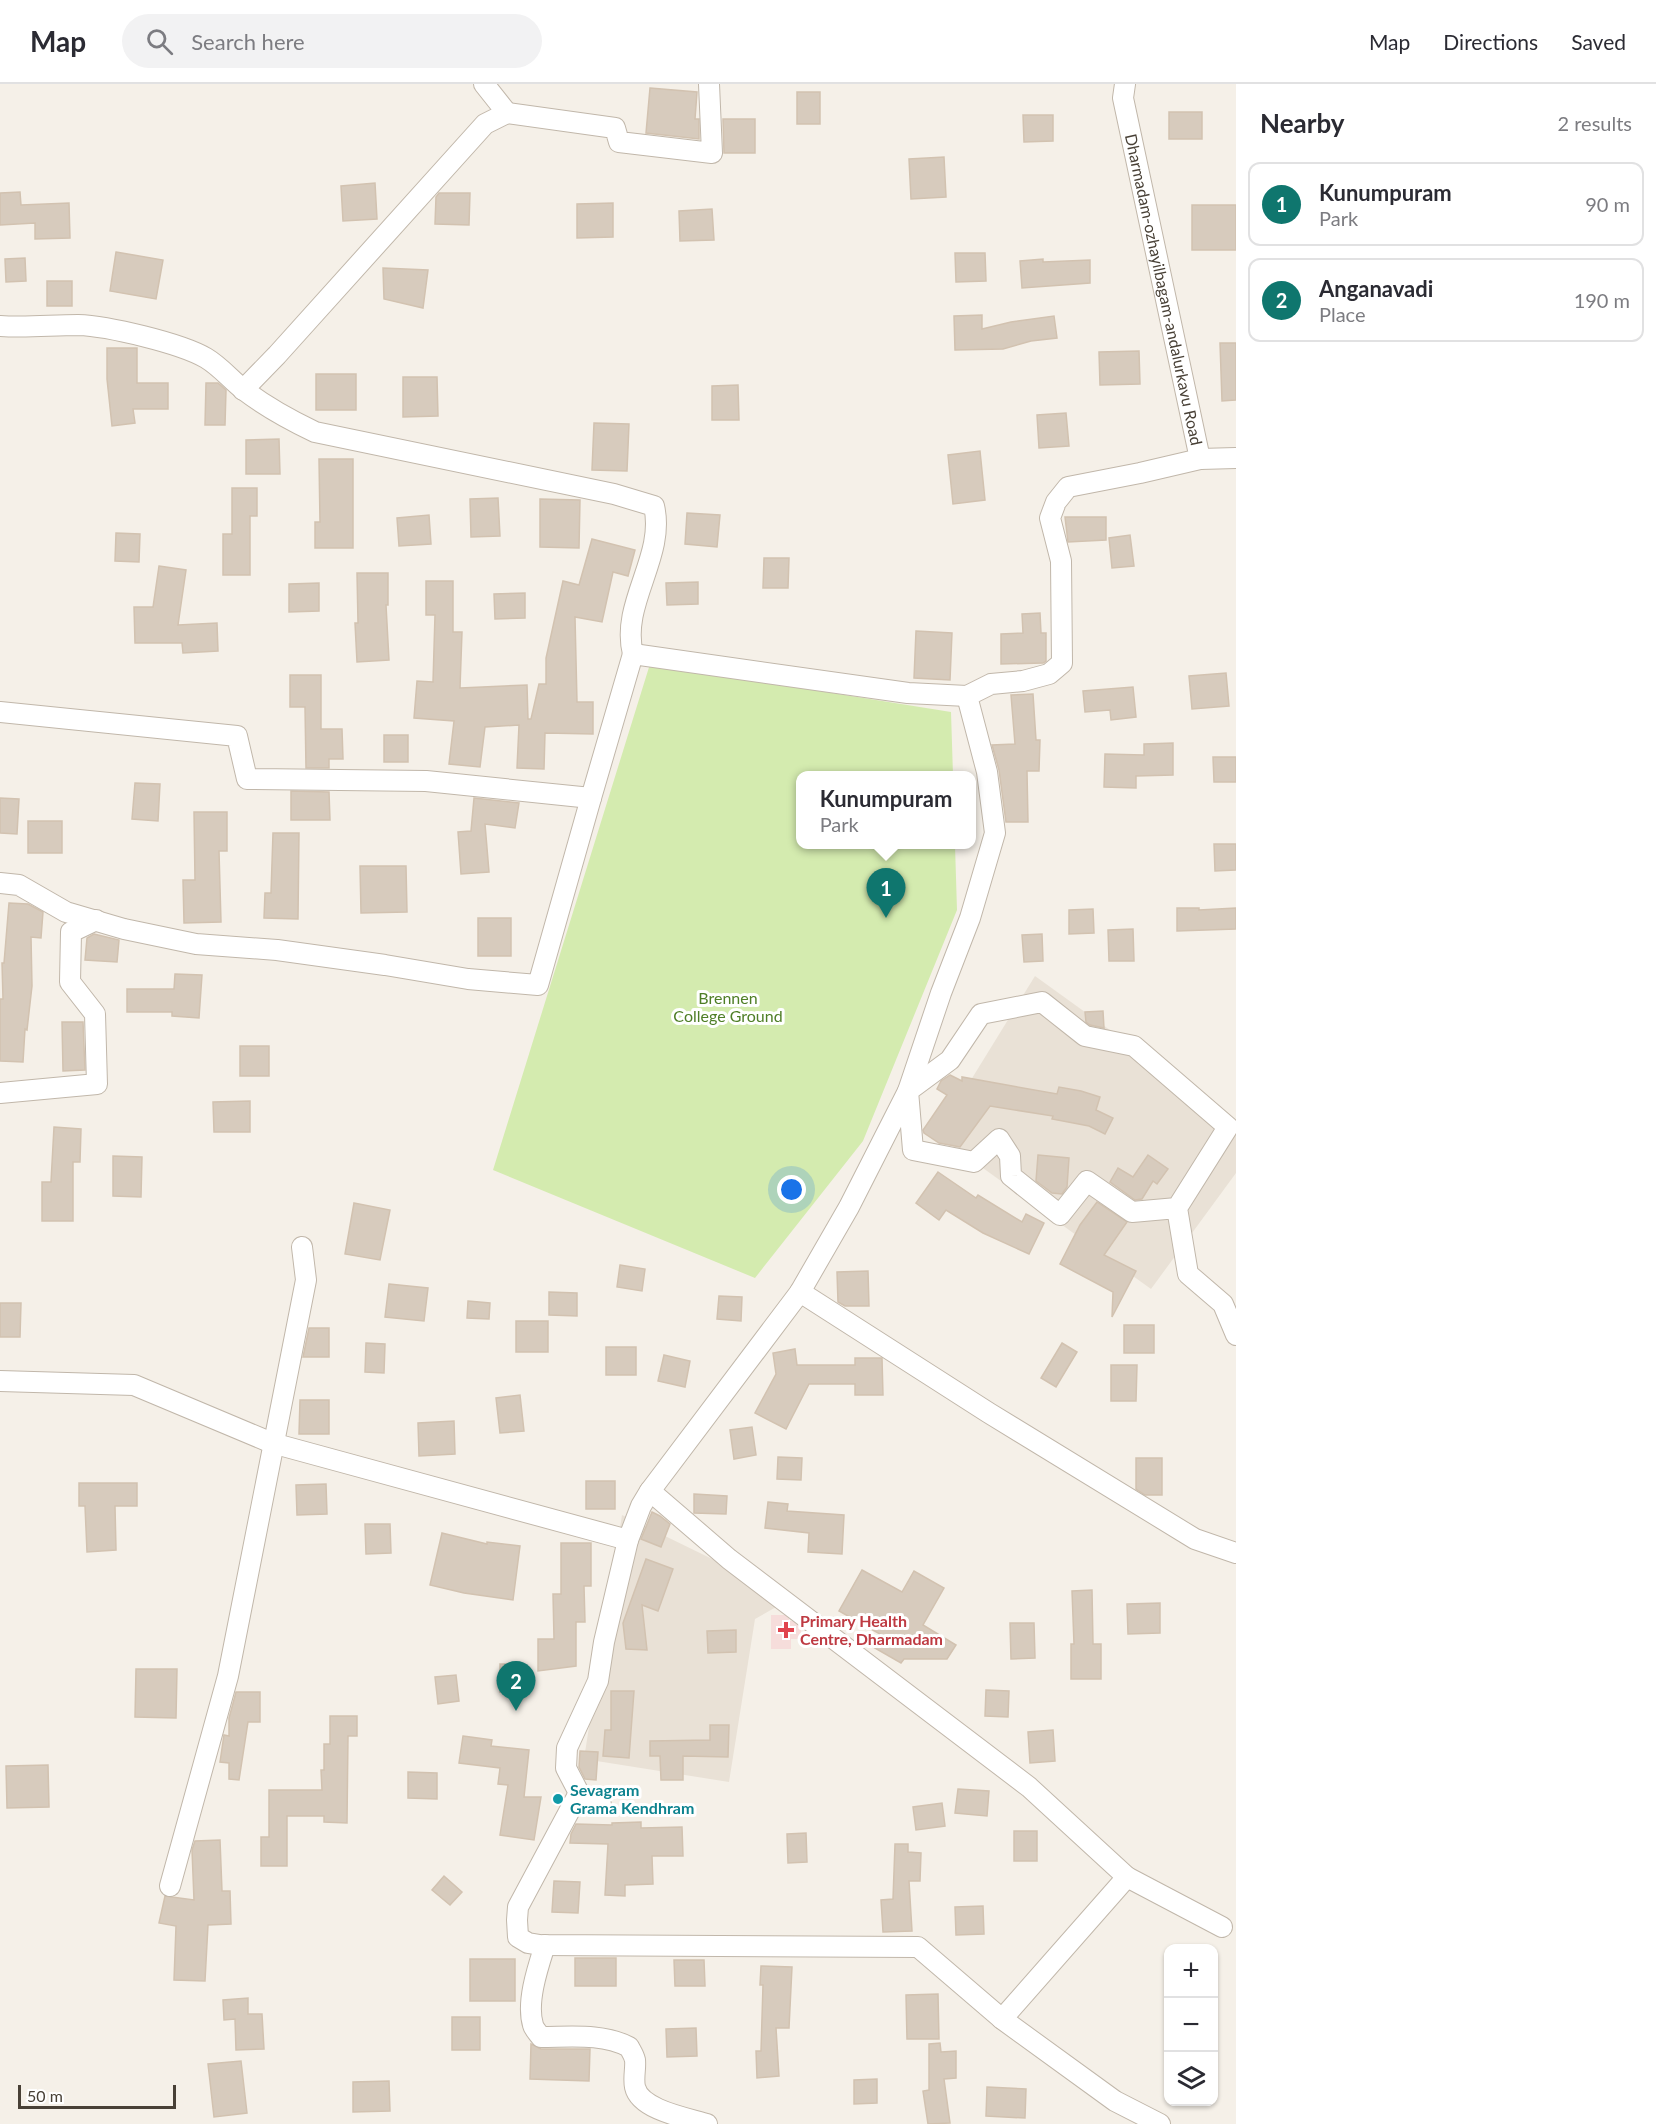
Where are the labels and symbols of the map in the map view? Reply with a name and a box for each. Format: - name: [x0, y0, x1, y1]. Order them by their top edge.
- street label: Dharmadam-ozhayilbagam-andalurkavu Road: [1122, 132, 1207, 447]
- pin: 1: [866, 868, 906, 918]
- park label: Brennen College Ground: [673, 988, 783, 1025]
- your location: [777, 1175, 806, 1204]
- place label: Primary Health Centre, Dharmadam: [800, 1611, 943, 1648]
- marker: Primary Health Centre, Dharmadam: [777, 1621, 795, 1639]
- pin: 2: [496, 1662, 536, 1711]
- place label: Sevagram Grama Kendhram: [570, 1780, 694, 1817]
- marker: Sevagram Grama Kendhram: [551, 1792, 565, 1806]
- scale bar: [18, 2082, 176, 2110]

